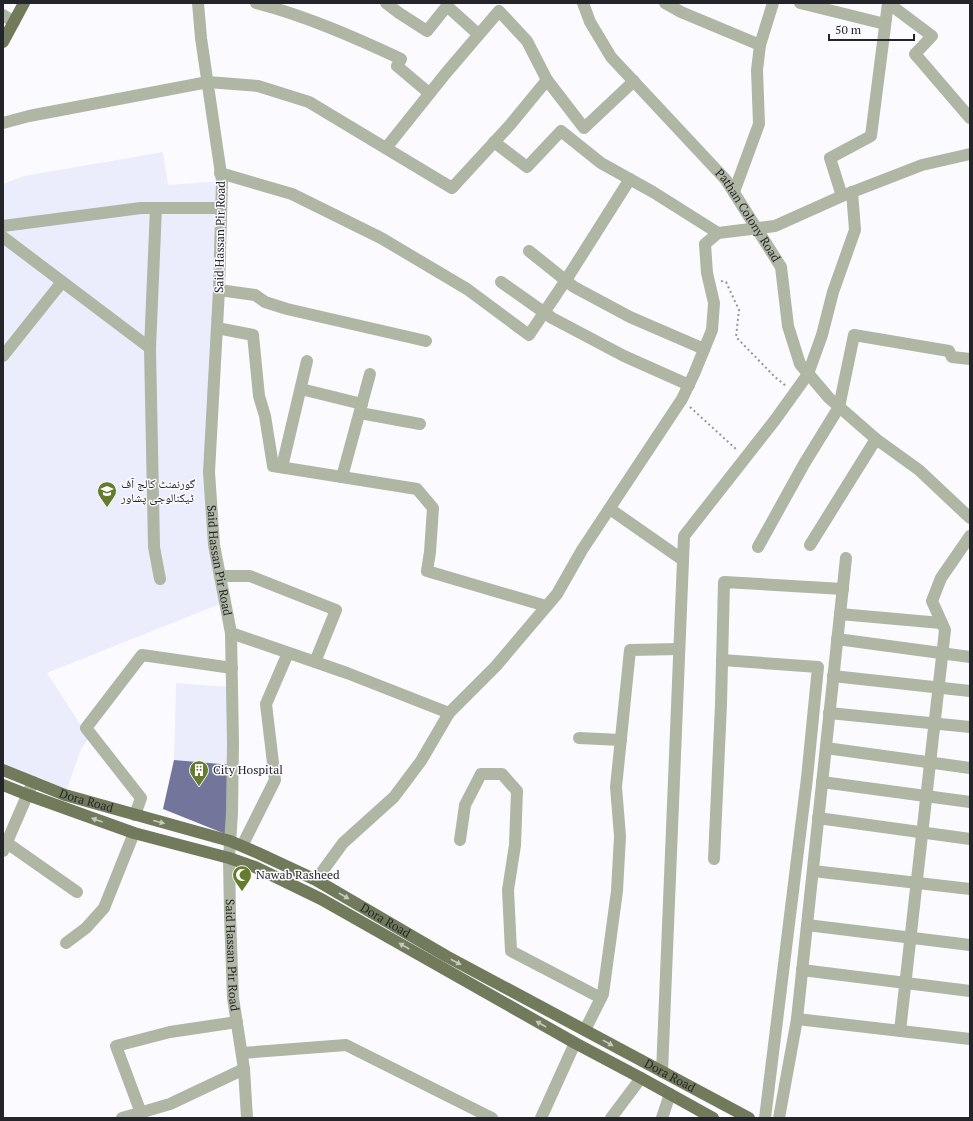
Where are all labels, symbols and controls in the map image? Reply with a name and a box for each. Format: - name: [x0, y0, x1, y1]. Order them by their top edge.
- scale bar: [829, 16, 914, 42]
- text: 50 m: [835, 22, 862, 37]
- street label: Pathan Colony Road: [712, 165, 784, 265]
- street label: Said Hassan Pir Road: [211, 181, 228, 293]
- place label: گورنمنٹ کالج آف ٹیکنالوجی پشاور: [120, 476, 195, 505]
- school or university icon: گورنمنٹ کالج آف ٹیکنالوجی پشاور: [96, 480, 118, 508]
- street label: Said Hassan Pir Road: [204, 504, 236, 617]
- building icon: City Hospital: [188, 759, 210, 787]
- place label: City Hospital: [213, 762, 283, 777]
- street label: Dora Road: [57, 785, 116, 815]
- one-way arrow: [91, 816, 103, 822]
- one-way arrow: [154, 819, 166, 825]
- mosque icon: Nawab Rasheed: [231, 864, 253, 892]
- place label: Nawab Rasheed: [256, 867, 340, 882]
- one-way arrow: [338, 893, 350, 900]
- street label: Said Hassan Pir Road: [223, 899, 243, 1012]
- street label: Dora Road: [358, 900, 414, 941]
- one-way arrow: [398, 942, 410, 949]
- one-way arrow: [450, 959, 462, 965]
- one-way arrow: [535, 1020, 547, 1027]
- one-way arrow: [602, 1039, 614, 1046]
- street label: Dora Road: [642, 1056, 698, 1095]

